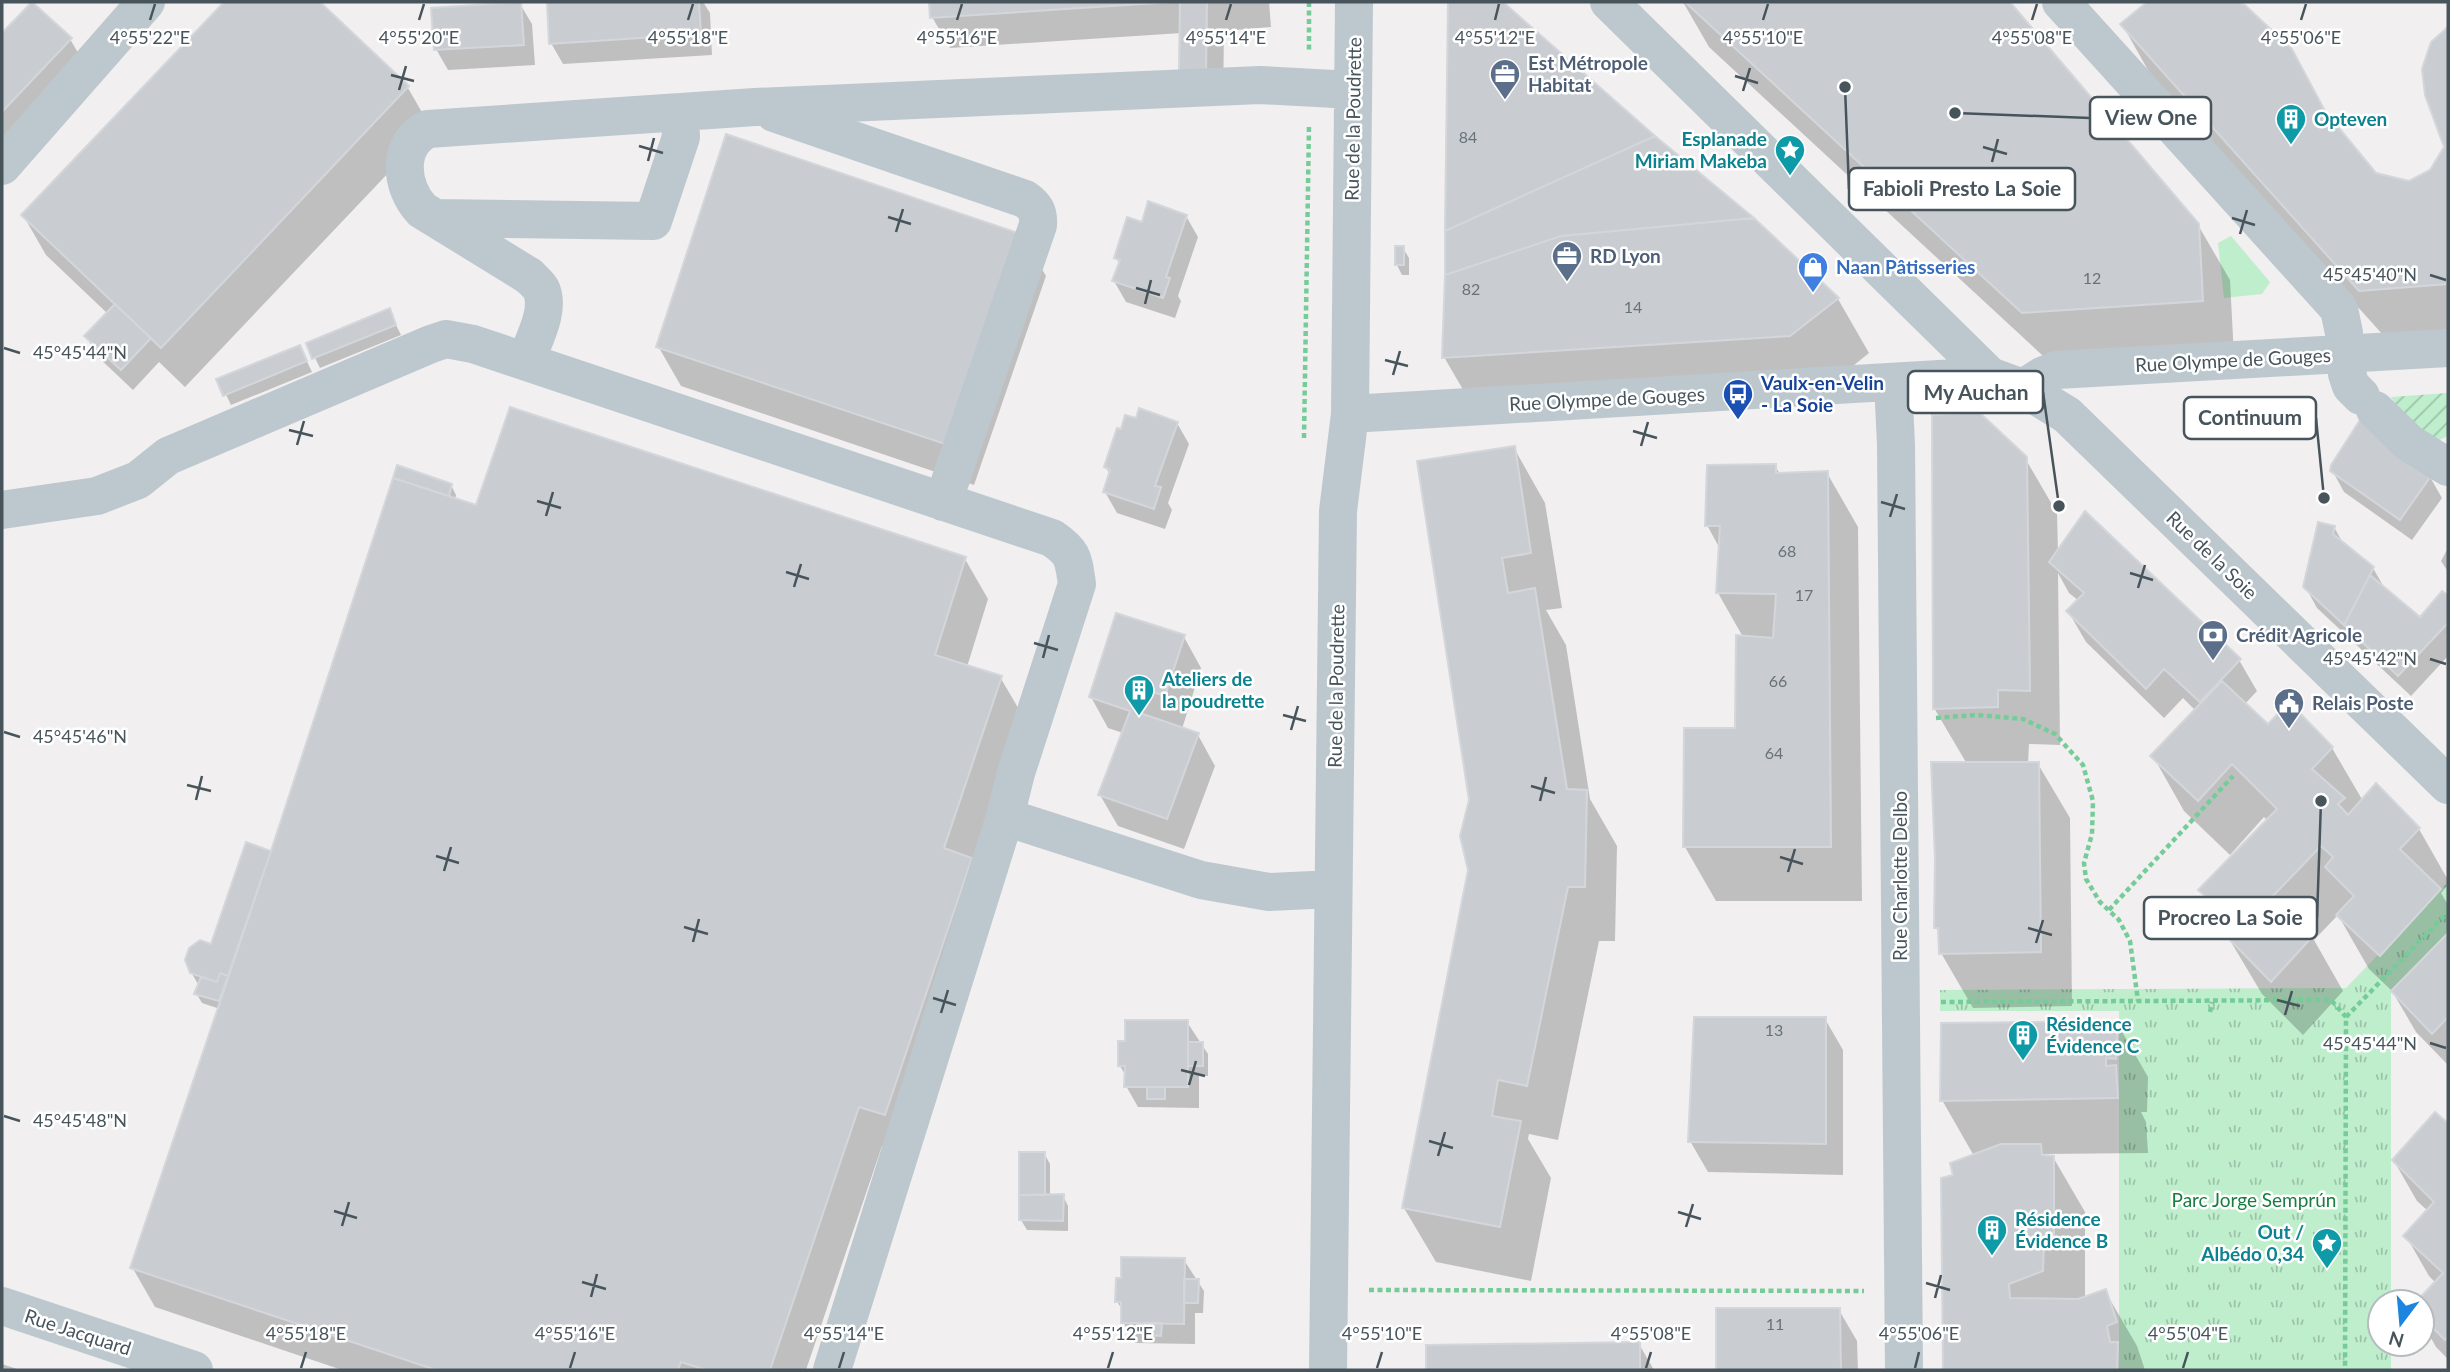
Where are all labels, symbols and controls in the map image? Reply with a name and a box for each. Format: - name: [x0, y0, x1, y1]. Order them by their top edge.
- text: 4°55'22"E: [110, 26, 190, 48]
- text: 4°55'20"E: [379, 26, 459, 48]
- text: 4°55'18"E: [648, 26, 728, 48]
- text: 4°55'16"E: [917, 26, 997, 48]
- text: 4°55'14"E: [1186, 26, 1266, 48]
- text: 4°55'12"E: [1455, 26, 1535, 48]
- text: 4°55'10"E: [1723, 26, 1803, 48]
- text: 4°55'08"E: [1992, 26, 2072, 48]
- text: 4°55'06"E: [2261, 26, 2341, 48]
- street label: Rue de la Poudrette: [1340, 37, 1365, 201]
- place label: Est Métropole Habitat: [1528, 51, 1648, 96]
- office icon: Est Métropole Habitat: [1488, 57, 1522, 101]
- callout: View One: [2090, 97, 2211, 139]
- building icon: Opteven: [2274, 102, 2308, 146]
- text: View One: [2104, 104, 2197, 129]
- place label: Opteven: [2314, 107, 2387, 130]
- house number: 84: [1459, 127, 1477, 146]
- place label: Esplanade Miriam Makeba: [1635, 127, 1767, 172]
- place icon: Esplanade Miriam Makeba: [1773, 133, 1807, 177]
- callout: Fabioli Presto La Soie: [1849, 168, 2075, 210]
- text: Fabioli Presto La Soie: [1863, 175, 2061, 200]
- office icon: RD Lyon: [1550, 239, 1584, 283]
- place label: RD Lyon: [1590, 244, 1661, 267]
- shop icon: Naan Pâtisseries: [1796, 250, 1830, 294]
- place label: Naan Pâtisseries: [1836, 255, 1975, 278]
- text: 45°45'40"N: [2323, 263, 2417, 285]
- house number: 12: [2083, 268, 2101, 287]
- house number: 82: [1462, 279, 1480, 298]
- house number: 14: [1624, 297, 1642, 316]
- text: 45°45'44"N: [33, 341, 127, 363]
- street label: Rue Olympe de Gouges: [2134, 343, 2332, 376]
- place label: Vaulx-en-Velin - La Soie: [1760, 371, 1884, 416]
- callout: My Auchan: [1908, 371, 2043, 413]
- bus stop icon: Vaulx-en-Velin - La Soie: [1721, 377, 1755, 421]
- text: My Auchan: [1923, 379, 2029, 404]
- street label: Rue Olympe de Gouges: [1508, 382, 1706, 415]
- callout: Continuum: [2184, 397, 2316, 439]
- text: Continuum: [2198, 404, 2302, 429]
- street label: Rue de la Soie: [2162, 506, 2262, 604]
- house number: 68: [1778, 541, 1796, 560]
- house number: 17: [1795, 585, 1813, 604]
- street label: Rue de la Poudrette: [1323, 604, 1348, 768]
- bank icon: Crédit Agricole: [2196, 618, 2230, 662]
- place label: Crédit Agricole: [2236, 623, 2362, 646]
- text: 45°45'42"N: [2323, 647, 2417, 669]
- place label: Ateliers de la poudrette: [1161, 667, 1264, 712]
- house number: 66: [1769, 671, 1787, 690]
- building icon: Ateliers de la poudrette: [1122, 673, 1156, 717]
- public building icon: Relais Poste: [2272, 686, 2306, 730]
- place label: Relais Poste: [2312, 691, 2414, 714]
- text: 45°45'46"N: [33, 725, 127, 747]
- house number: 64: [1765, 743, 1783, 762]
- street label: Rue Charlotte Delbo: [1888, 791, 1911, 961]
- callout: Procreo La Soie: [2144, 897, 2317, 939]
- text: Procreo La Soie: [2157, 904, 2303, 929]
- place label: Résidence Évidence C: [2046, 1012, 2140, 1057]
- building icon: Résidence Évidence C: [2006, 1018, 2040, 1062]
- house number: 13: [1765, 1020, 1783, 1039]
- text: 45°45'44"N: [2323, 1032, 2417, 1054]
- text: 45°45'48"N: [33, 1109, 127, 1131]
- park label: Parc Jorge Semprún: [2172, 1188, 2336, 1211]
- place label: Résidence Évidence B: [2015, 1207, 2108, 1252]
- building icon: Résidence Évidence B: [1975, 1213, 2009, 1257]
- place label: Out / Albédo 0,34: [2200, 1220, 2304, 1265]
- place icon: Out / Albédo 0,34: [2310, 1226, 2344, 1270]
- north arrow: [2366, 1288, 2436, 1358]
- street label: Rue Jacquard: [22, 1304, 134, 1360]
- house number: 11: [1766, 1314, 1784, 1333]
- text: 4°55'18"E: [266, 1322, 346, 1344]
- text: 4°55'16"E: [535, 1322, 615, 1344]
- text: 4°55'14"E: [804, 1322, 884, 1344]
- text: 4°55'12"E: [1073, 1322, 1153, 1344]
- text: 4°55'10"E: [1342, 1322, 1422, 1344]
- text: 4°55'08"E: [1611, 1322, 1691, 1344]
- text: 4°55'06"E: [1879, 1322, 1959, 1344]
- text: 4°55'04"E: [2148, 1322, 2228, 1344]
- text: N: [2386, 1327, 2406, 1353]

